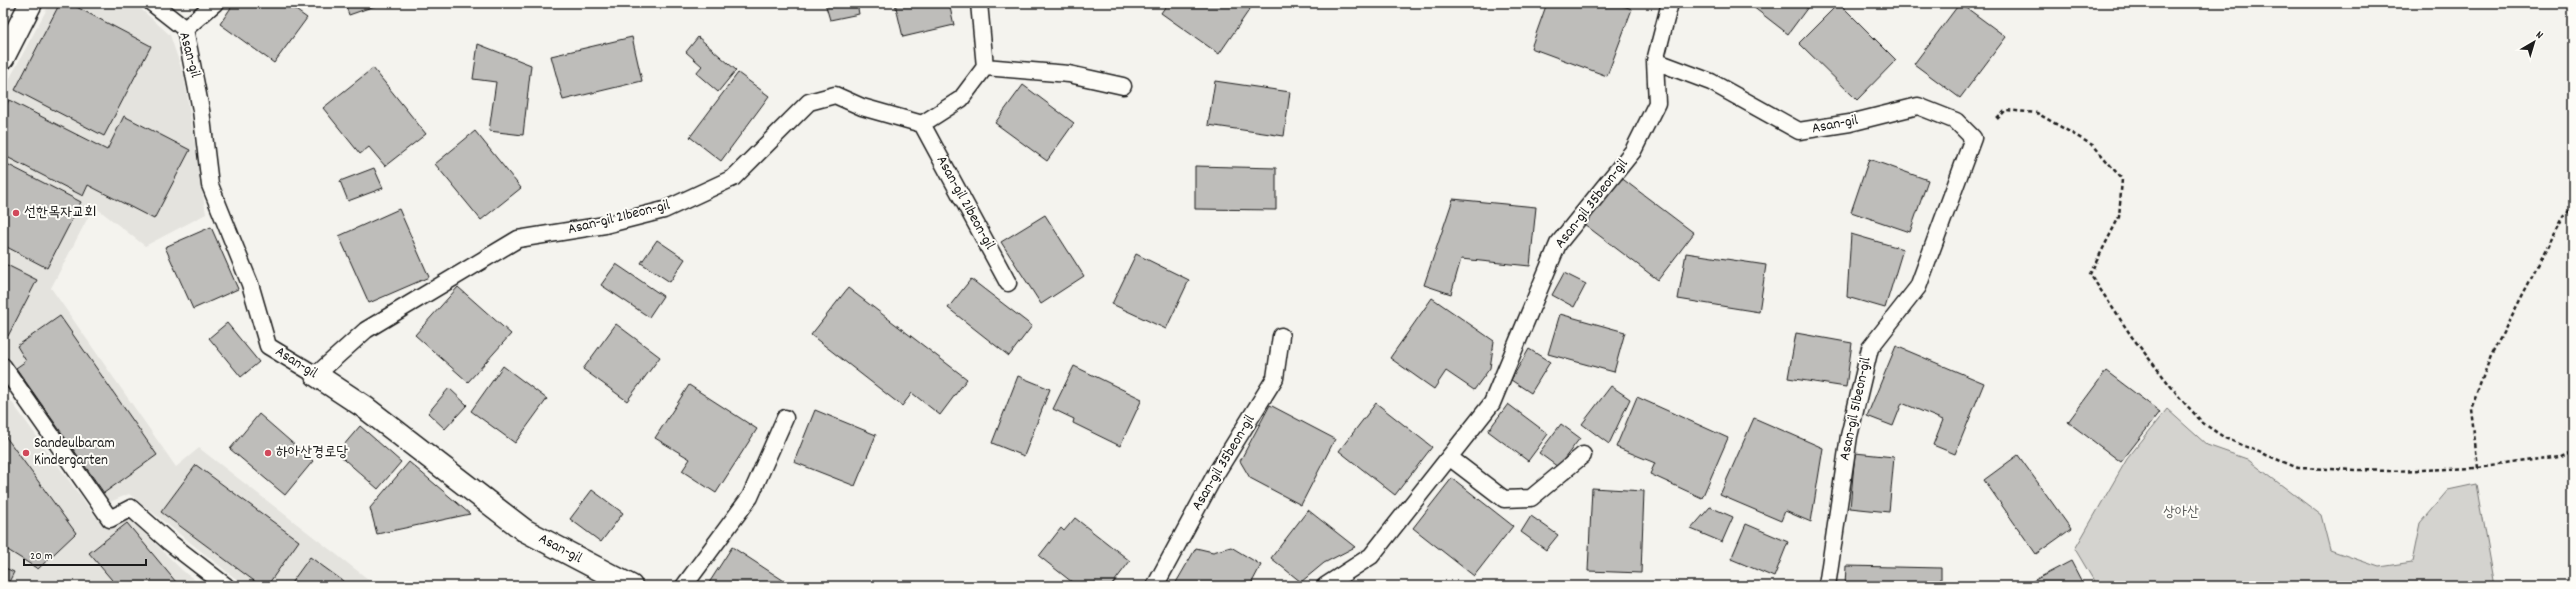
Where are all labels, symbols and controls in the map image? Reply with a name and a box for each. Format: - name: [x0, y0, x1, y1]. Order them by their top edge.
- north arrow: [2514, 22, 2554, 62]
- text: N: [2532, 28, 2546, 44]
- street label: Asan-gil: [172, 30, 206, 81]
- street label: Asan-gil: [1810, 110, 1860, 140]
- street label: Asan-gil 21beon-gil: [930, 152, 1000, 254]
- street label: Asan-gil 35beon-gil: [1550, 154, 1634, 253]
- street label: Asan-gil 21beon-gil: [566, 195, 673, 241]
- place label: 선한목자교회: [24, 202, 96, 224]
- marker: 선한목자교회: [11, 208, 21, 218]
- street label: Asan-gil: [270, 341, 322, 385]
- street label: Asan-gil 51beon-gil: [1834, 355, 1878, 463]
- street label: Asan-gil 35beon-gil: [1187, 411, 1262, 515]
- place label: Sandeulbaram Kindergarten: [34, 433, 115, 472]
- place label: 하아산경로당: [276, 442, 348, 464]
- marker: Sandeulbaram Kindergarten: [21, 448, 31, 458]
- marker: 하아산경로당: [263, 448, 273, 458]
- park label: 상아산: [2163, 502, 2199, 524]
- street label: Asan-gil: [534, 528, 586, 570]
- scale bar: [24, 541, 146, 567]
- text: 20 m: [30, 548, 53, 565]

